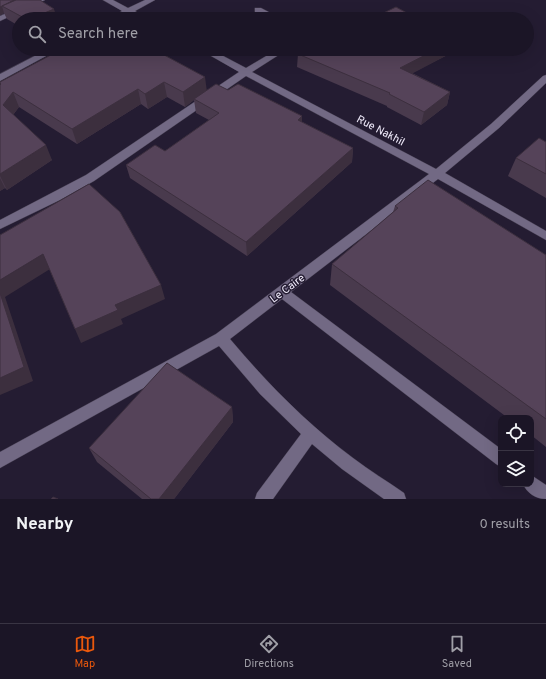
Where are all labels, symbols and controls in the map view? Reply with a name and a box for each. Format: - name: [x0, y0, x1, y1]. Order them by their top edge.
- search box: [12, 12, 534, 56]
- icon: search: [26, 23, 48, 45]
- text: Search here: [58, 25, 138, 44]
- street label: Rue Nakhil: [354, 112, 407, 149]
- street label: Le Caire: [267, 271, 308, 307]
- map controls: [498, 415, 534, 487]
- button: locate: [498, 415, 534, 451]
- button: layers: [498, 451, 534, 487]
- text: Nearby: [16, 514, 73, 536]
- text: 0 results: [479, 517, 530, 533]
- tab: Map: [74, 633, 96, 671]
- tab: Directions: [244, 633, 294, 671]
- tab: Saved: [442, 633, 472, 671]

